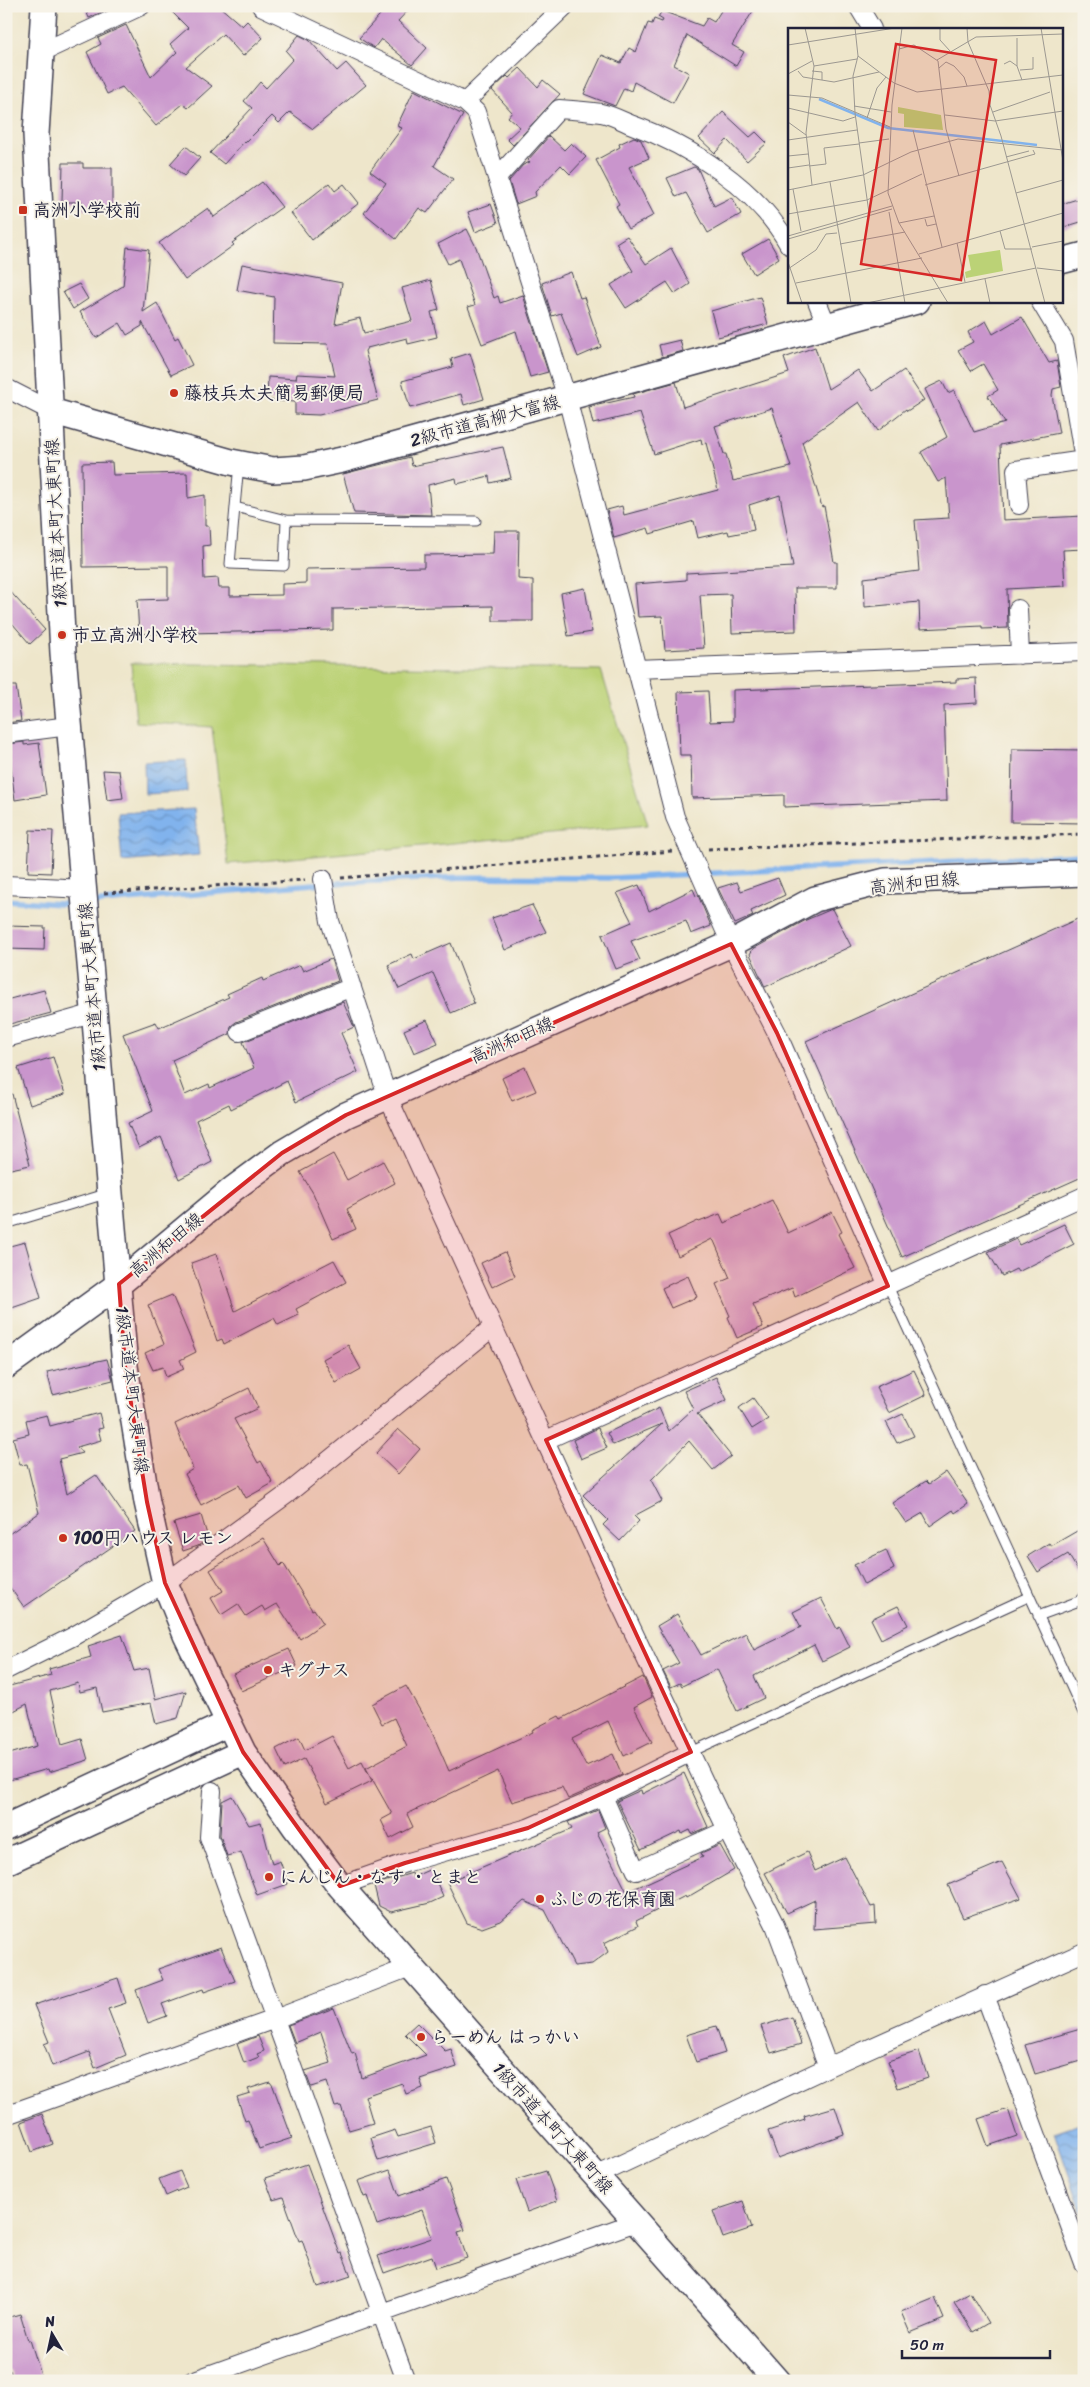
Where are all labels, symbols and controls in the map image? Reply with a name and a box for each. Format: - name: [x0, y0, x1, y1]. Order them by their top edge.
- inset map: [788, 28, 1062, 302]
- place label: 高洲小学校前: [33, 194, 141, 226]
- marker: 高洲小学校前: [17, 204, 29, 216]
- place label: 藤枝兵太夫簡易郵便局: [184, 377, 364, 409]
- street label: 2級市道高柳大富線: [406, 386, 564, 456]
- marker: 藤枝兵太夫簡易郵便局: [168, 387, 180, 399]
- street label: 1級市道本町大東町線: [36, 437, 76, 609]
- place label: 市立高洲小学校: [72, 619, 198, 651]
- marker: 市立高洲小学校: [56, 629, 68, 641]
- street label: 高洲和田線: [868, 862, 960, 904]
- street label: 1級市道本町大東町線: [69, 901, 115, 1073]
- street label: 高洲和田線: [464, 1007, 560, 1073]
- street label: 高洲和田線: [121, 1204, 211, 1286]
- street label: 1級市道本町大東町線: [106, 1304, 158, 1476]
- place label: 100円ハウス レモン: [73, 1522, 233, 1554]
- marker: 100円ハウス レモン: [57, 1532, 69, 1544]
- place label: キグナス: [278, 1654, 350, 1686]
- marker: キグナス: [262, 1664, 274, 1676]
- place label: にんじん・なす ・とまと: [279, 1861, 482, 1893]
- marker: にんじん・なす ・とまと: [263, 1871, 275, 1883]
- place label: ふじの花保育園: [550, 1883, 676, 1915]
- marker: ふじの花保育園: [534, 1893, 546, 1905]
- place label: らーめん はっかい: [431, 2021, 580, 2053]
- marker: らーめん はっかい: [415, 2031, 427, 2043]
- street label: 1級市道本町大東町線: [484, 2054, 622, 2202]
- text: N: [42, 2309, 57, 2335]
- north arrow: [28, 2310, 78, 2360]
- scale bar: [902, 2327, 1050, 2359]
- text: 50 m: [910, 2332, 945, 2358]

